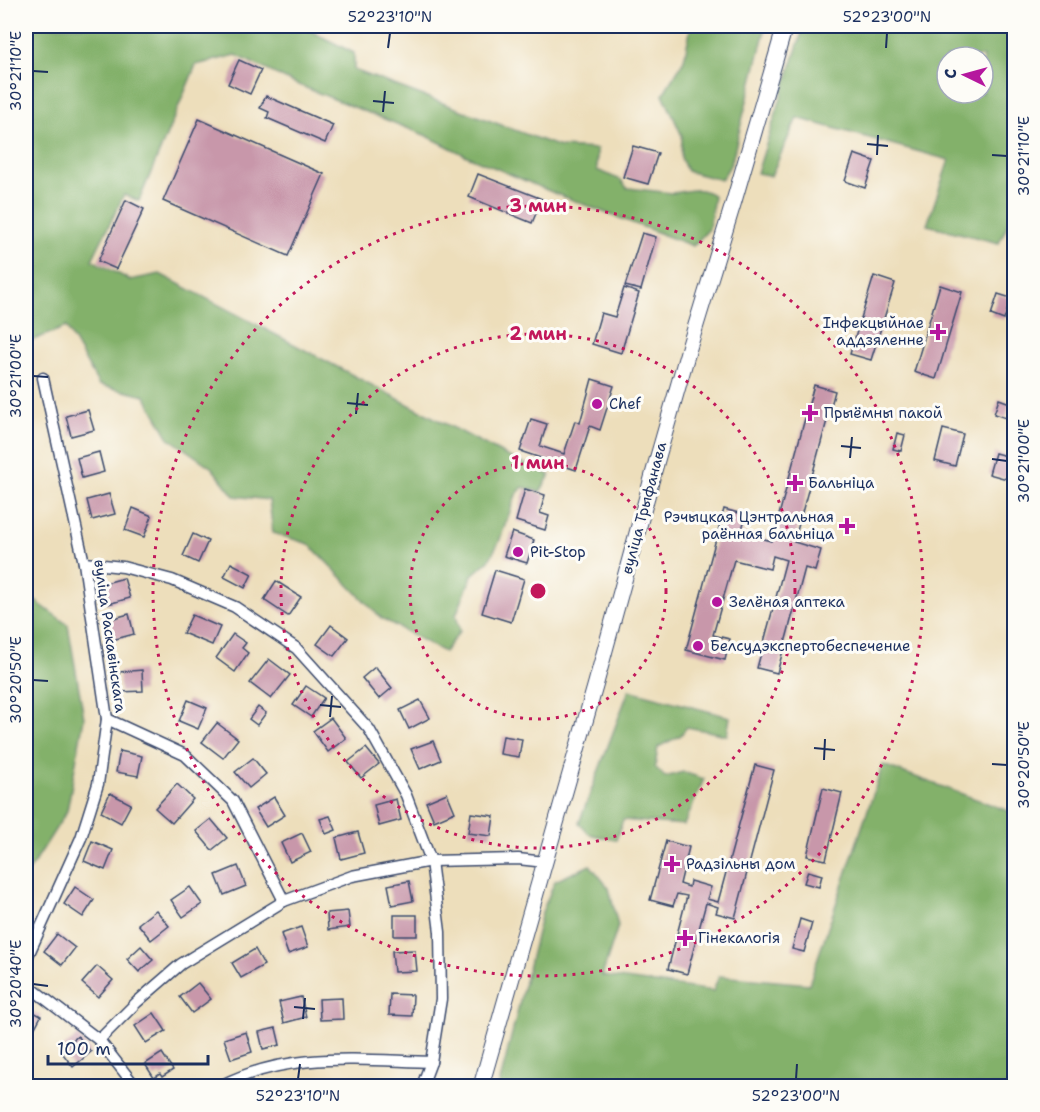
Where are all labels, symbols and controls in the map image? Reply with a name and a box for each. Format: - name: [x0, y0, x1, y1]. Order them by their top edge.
- text: 52°23'10"N: [348, 7, 432, 27]
- text: 52°23'00"N: [843, 7, 931, 27]
- text: 30°21'10"E: [6, 31, 26, 111]
- north arrow: [935, 45, 995, 105]
- text: С: [940, 68, 961, 80]
- text: 30°21'10"E: [1014, 116, 1034, 196]
- text: 3 мин: [509, 194, 567, 218]
- place label: Інфекцыйнае аддзяленне: [823, 313, 924, 350]
- text: 2 мин: [509, 322, 567, 346]
- marker: Інфекцыйнае аддзяленне: [929, 323, 947, 341]
- text: 30°21'00"E: [6, 334, 26, 418]
- place label: Chef: [609, 394, 642, 414]
- marker: Chef: [590, 397, 604, 411]
- place label: Прыёмны пакой: [824, 403, 943, 423]
- marker: Прыёмны пакой: [801, 404, 819, 422]
- text: 30°21'00"E: [1014, 419, 1034, 503]
- street label: вуліца Трыфанава: [617, 439, 671, 576]
- text: 1 мин: [511, 451, 565, 475]
- place label: Бальніца: [808, 473, 875, 493]
- marker: Бальніца: [786, 474, 804, 492]
- place label: Рэчыцкая Цэнтральная раённая бальніца: [664, 507, 835, 544]
- marker: Рэчыцкая Цэнтральная раённая бальніца: [838, 517, 856, 535]
- place label: Pit-Stop: [530, 542, 586, 562]
- marker: Pit-Stop: [511, 545, 525, 559]
- street label: вуліца Раскавінскага: [89, 558, 131, 715]
- centre of rings: [528, 581, 548, 601]
- place label: Зелёная аптека: [729, 592, 845, 612]
- marker: Зелёная аптека: [710, 595, 724, 609]
- text: 30°20'50"E: [6, 636, 26, 724]
- place label: Белсудэкспертобеспечение: [710, 636, 911, 656]
- marker: Белсудэкспертобеспечение: [691, 639, 705, 653]
- text: 30°20'50"E: [1014, 721, 1034, 809]
- place label: Радзільны дом: [686, 854, 795, 874]
- marker: Радзільны дом: [663, 855, 681, 873]
- place label: Гінекалогія: [698, 928, 780, 948]
- marker: Гінекалогія: [676, 929, 694, 947]
- text: 30°20'40"E: [6, 940, 26, 1028]
- scale bar: [48, 1028, 208, 1066]
- text: 100 m: [57, 1037, 111, 1061]
- text: 52°23'10"N: [256, 1086, 340, 1106]
- text: 52°23'00"N: [752, 1086, 840, 1106]

